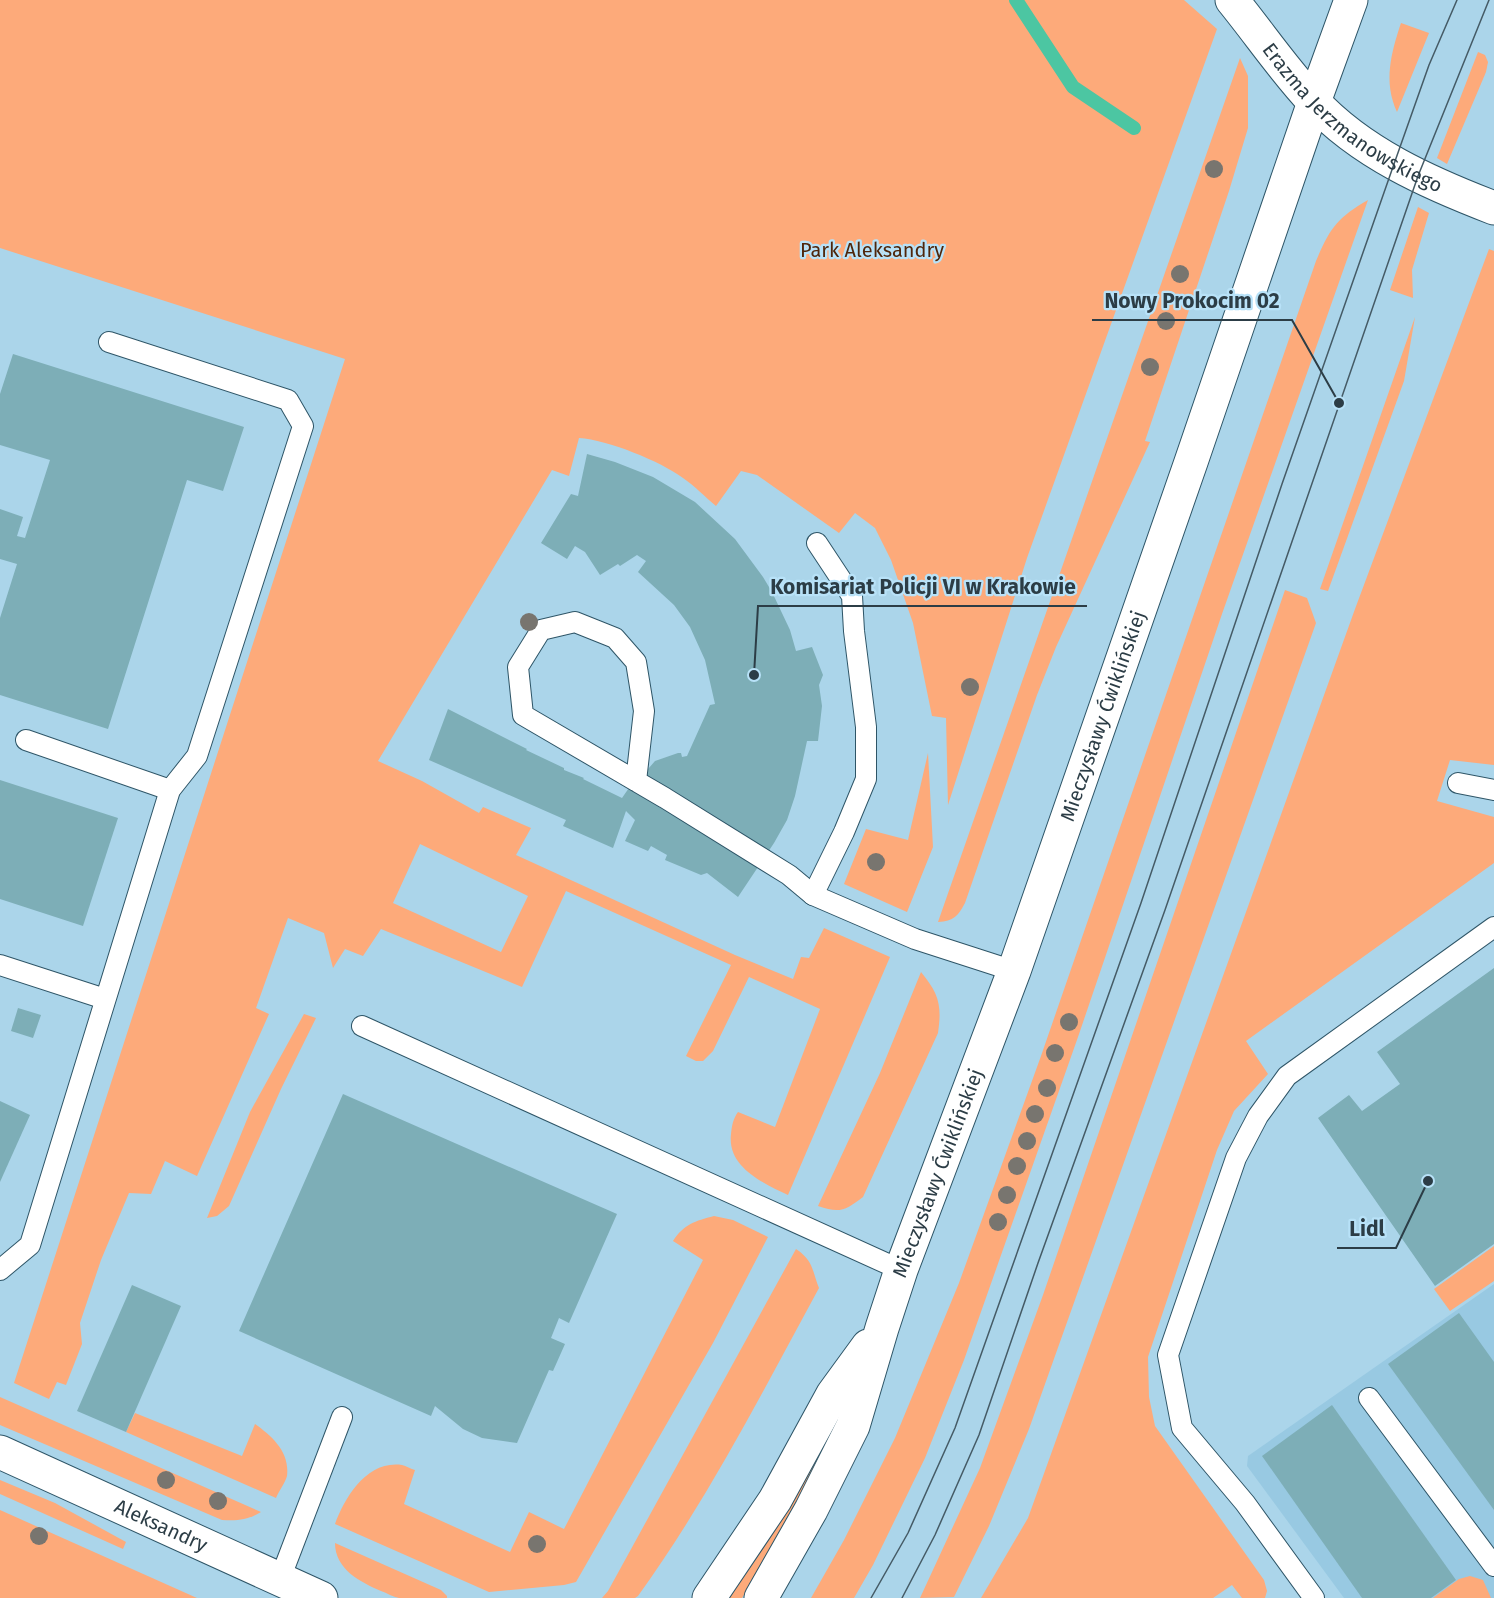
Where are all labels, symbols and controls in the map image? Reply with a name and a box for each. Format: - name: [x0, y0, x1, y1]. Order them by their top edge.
- street label: Erazma Jerzmanowskiego: [1258, 38, 1446, 197]
- park label: Park Aleksandry: [800, 238, 944, 262]
- callout: Nowy Prokocim 02: [1092, 281, 1292, 320]
- text: Nowy Prokocim 02: [1104, 288, 1280, 314]
- callout: Komisariat Policji VI w Krakowie: [758, 567, 1087, 606]
- text: Komisariat Policji VI w Krakowie: [770, 574, 1076, 600]
- street label: Mieczysławy Ćwiklińskiej: [1055, 607, 1150, 824]
- street label: Mieczysławy Ćwiklińskiej: [887, 1065, 988, 1281]
- callout: Lidl: [1337, 1209, 1396, 1248]
- text: Lidl: [1349, 1216, 1386, 1242]
- street label: Aleksandry: [111, 1494, 212, 1557]

